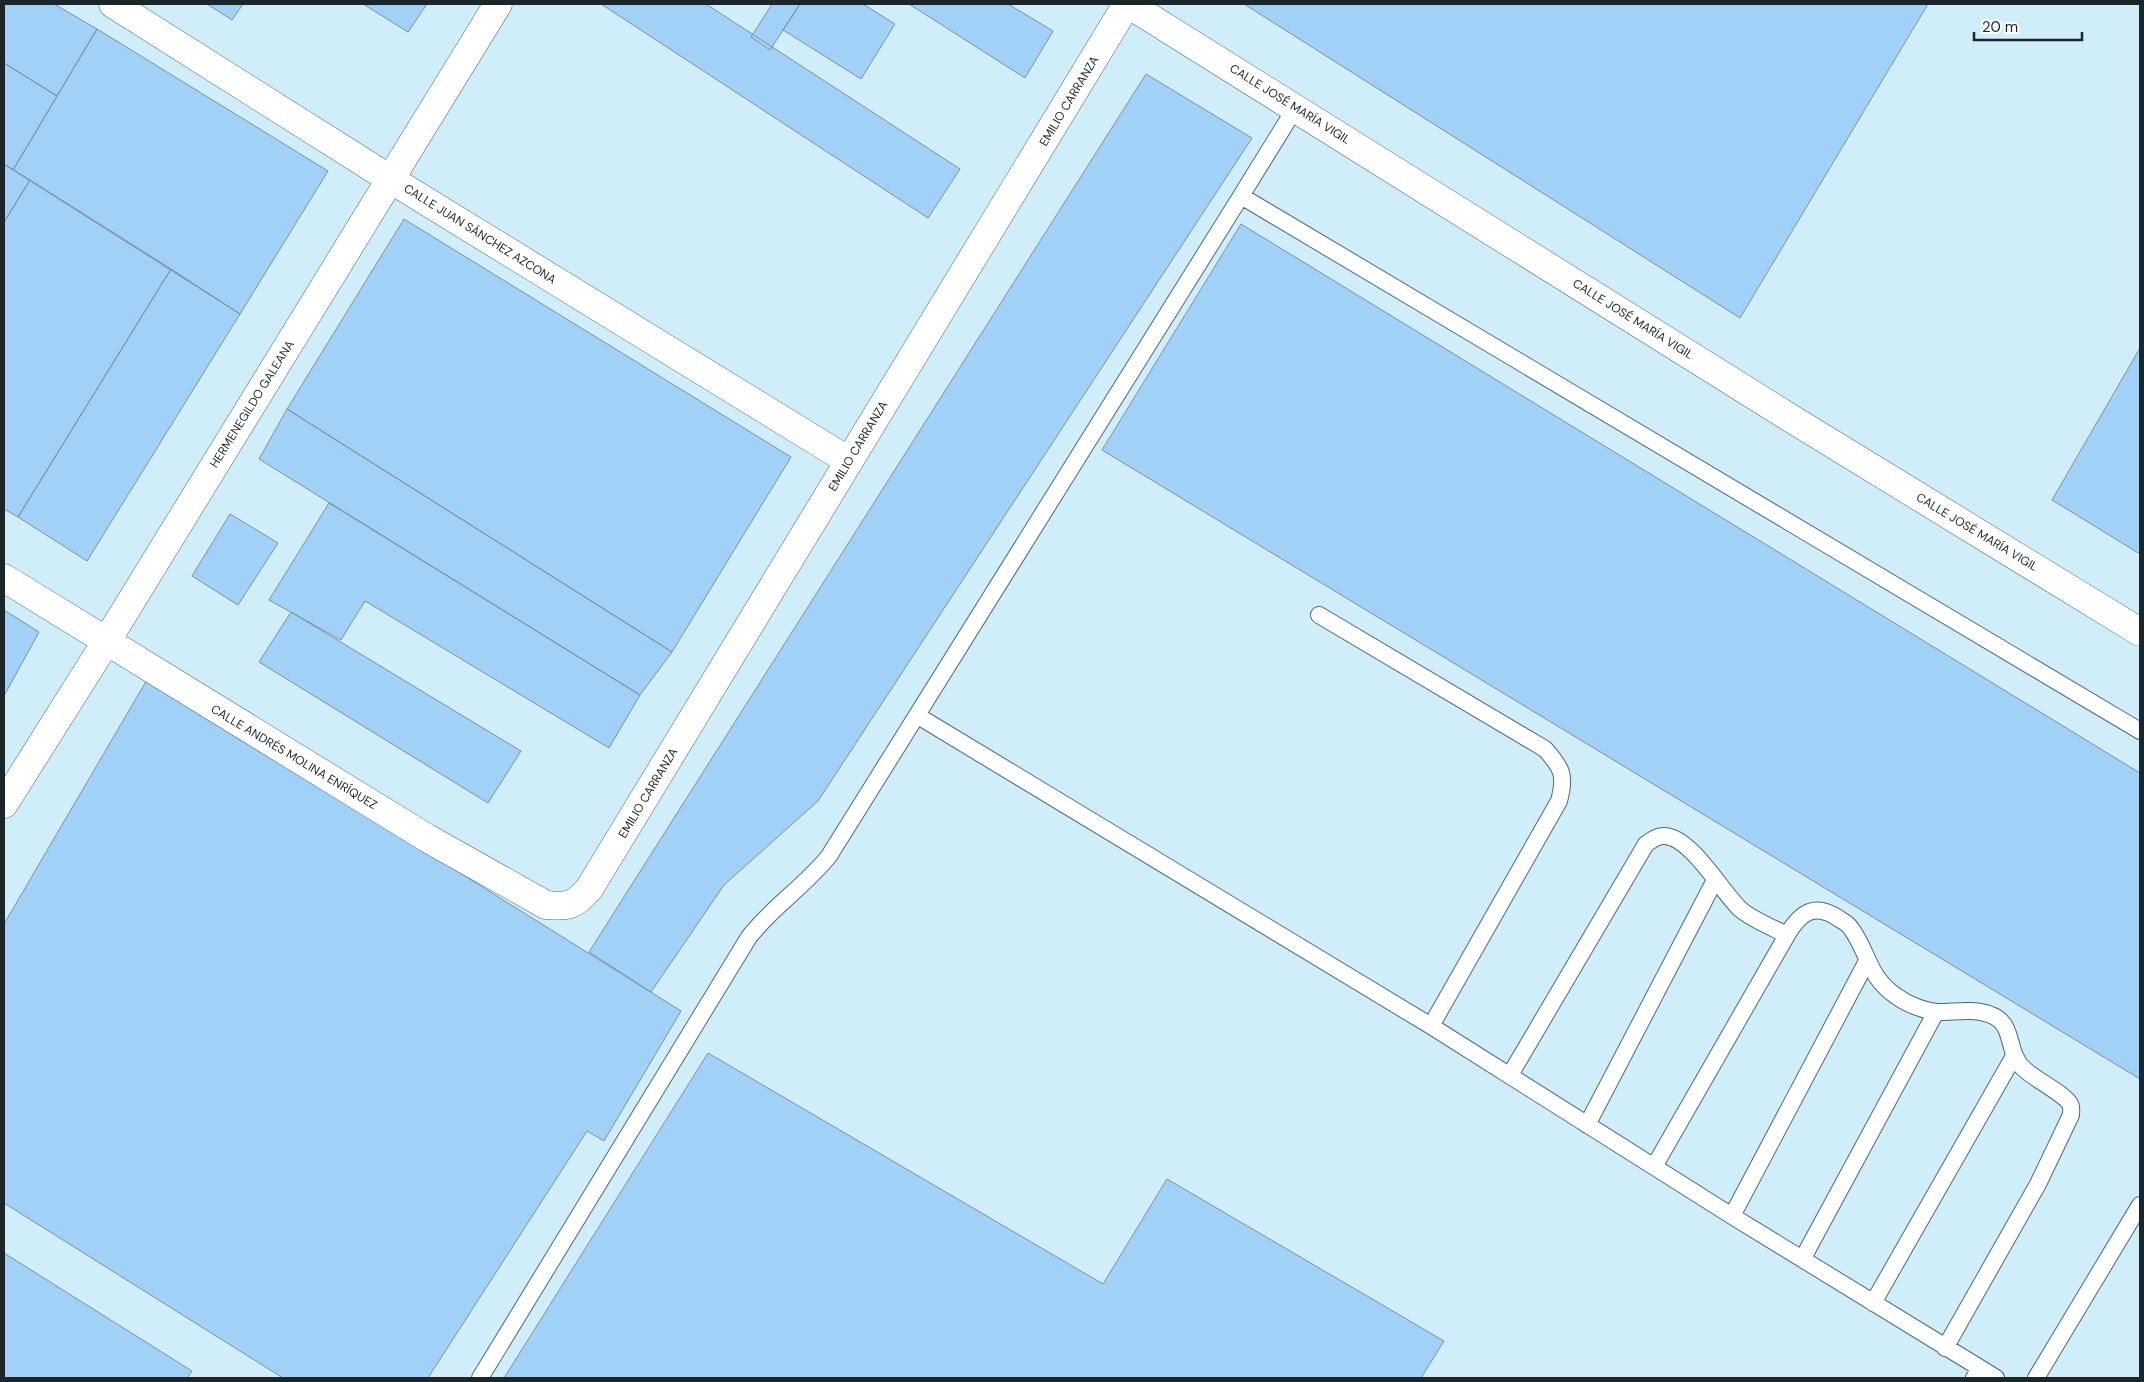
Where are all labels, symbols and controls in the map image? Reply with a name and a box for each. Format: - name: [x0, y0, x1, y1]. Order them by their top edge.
- scale bar: [1974, 10, 2082, 42]
- text: 20 m: [1982, 17, 2018, 37]
- street label: EMILIO CARRANZA: [1036, 53, 1102, 149]
- street label: CALLE JOSÉ MARÍA VIGIL: [1227, 60, 1353, 148]
- street label: CALLE JUAN SÁNCHEZ AZCONA: [401, 180, 559, 288]
- street label: CALLE JOSÉ MARÍA VIGIL: [1570, 275, 1696, 363]
- street label: HERMENEGILDO GALEANA: [206, 337, 298, 471]
- street label: EMILIO CARRANZA: [825, 398, 891, 494]
- street label: CALLE JOSÉ MARÍA VIGIL: [1913, 489, 2041, 575]
- street label: CALLE ANDRÉS MOLINA ENRÍQUEZ: [208, 701, 380, 813]
- street label: EMILIO CARRANZA: [615, 745, 681, 841]

